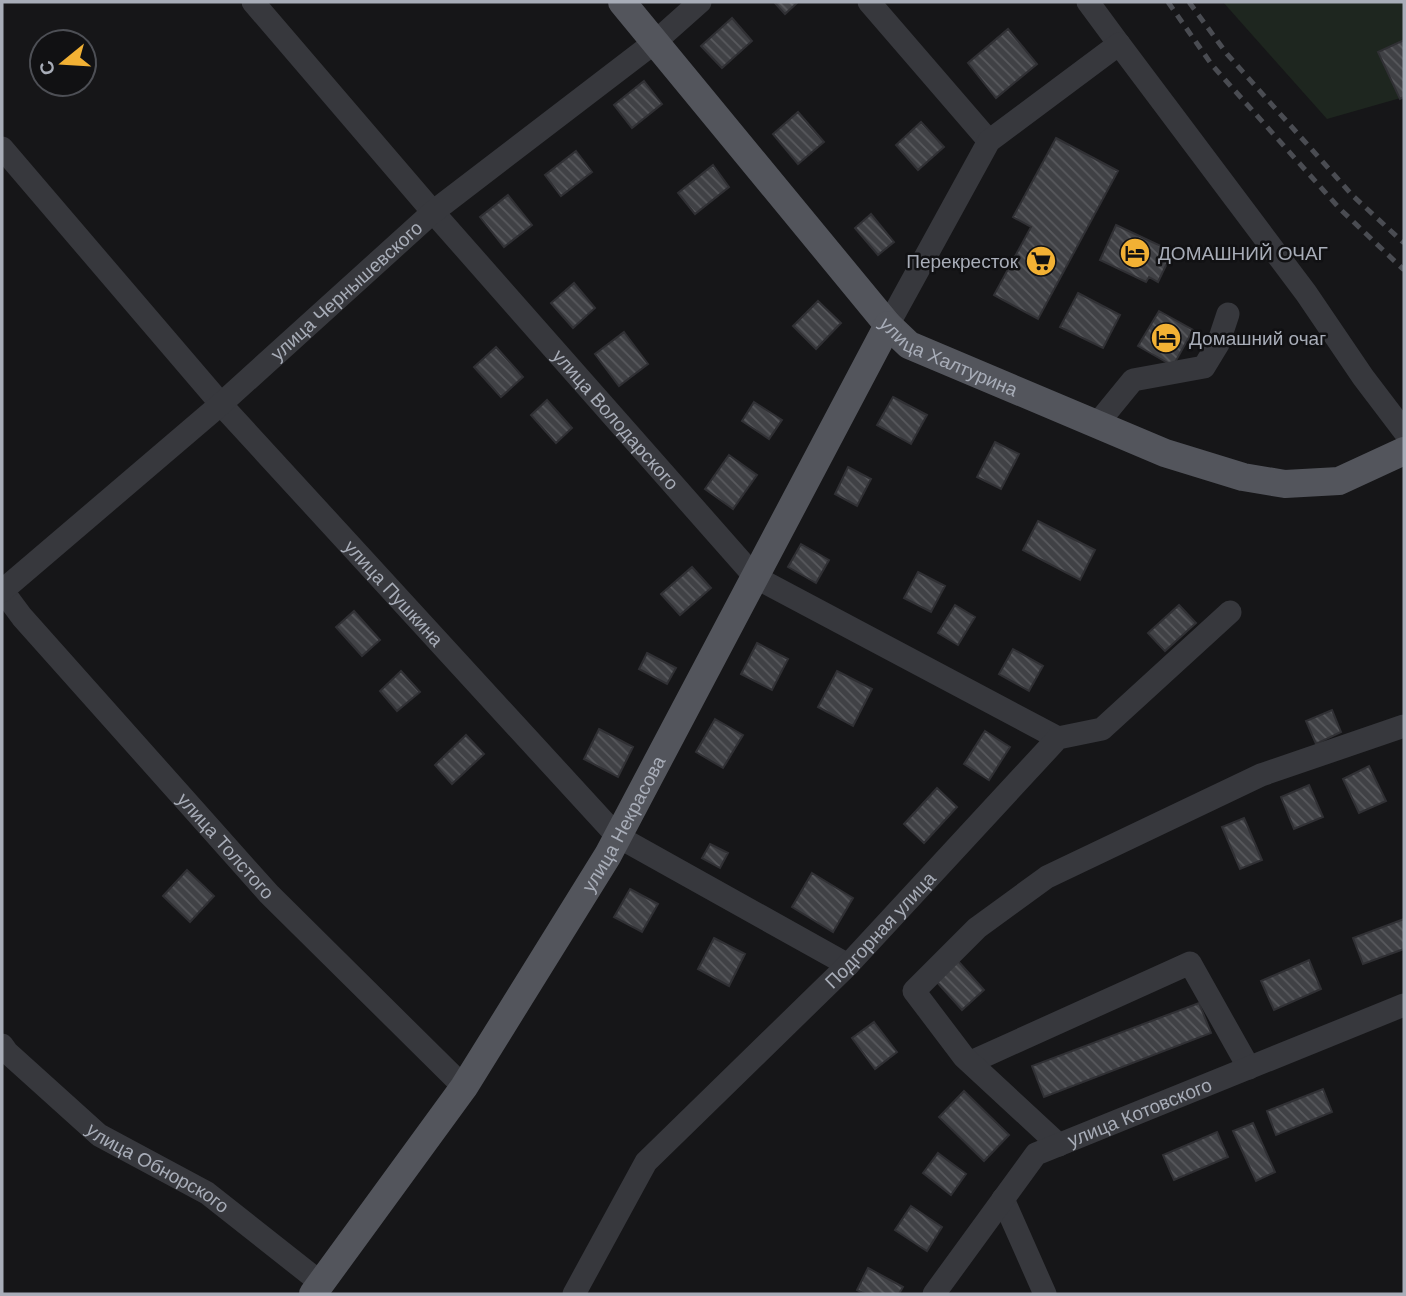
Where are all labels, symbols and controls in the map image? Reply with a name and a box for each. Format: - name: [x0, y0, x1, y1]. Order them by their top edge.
- north arrow: [28, 28, 98, 98]
- text: С: [35, 58, 59, 78]
- street label: улица Чернышевского: [266, 217, 426, 364]
- hotel icon: ДОМАШНИЙ ОЧАГ: [1118, 236, 1152, 270]
- place label: ДОМАШНИЙ ОЧАГ: [1158, 243, 1328, 264]
- supermarket icon: Перекресток: [1024, 244, 1058, 278]
- place label: Перекресток: [906, 251, 1019, 272]
- street label: улица Халтурина: [876, 313, 1021, 400]
- hotel icon: Домашний очаг: [1149, 321, 1183, 355]
- place label: Домашний очаг: [1189, 328, 1326, 349]
- street label: улица Володарского: [549, 345, 683, 494]
- street label: улица Пушкина: [340, 536, 448, 650]
- street label: улица Некрасова: [577, 752, 669, 896]
- street label: улица Толстого: [173, 788, 279, 903]
- street label: Подгорная улица: [820, 867, 940, 992]
- street label: улица Котовского: [1065, 1074, 1215, 1151]
- street label: улица Обнорского: [82, 1119, 233, 1217]

